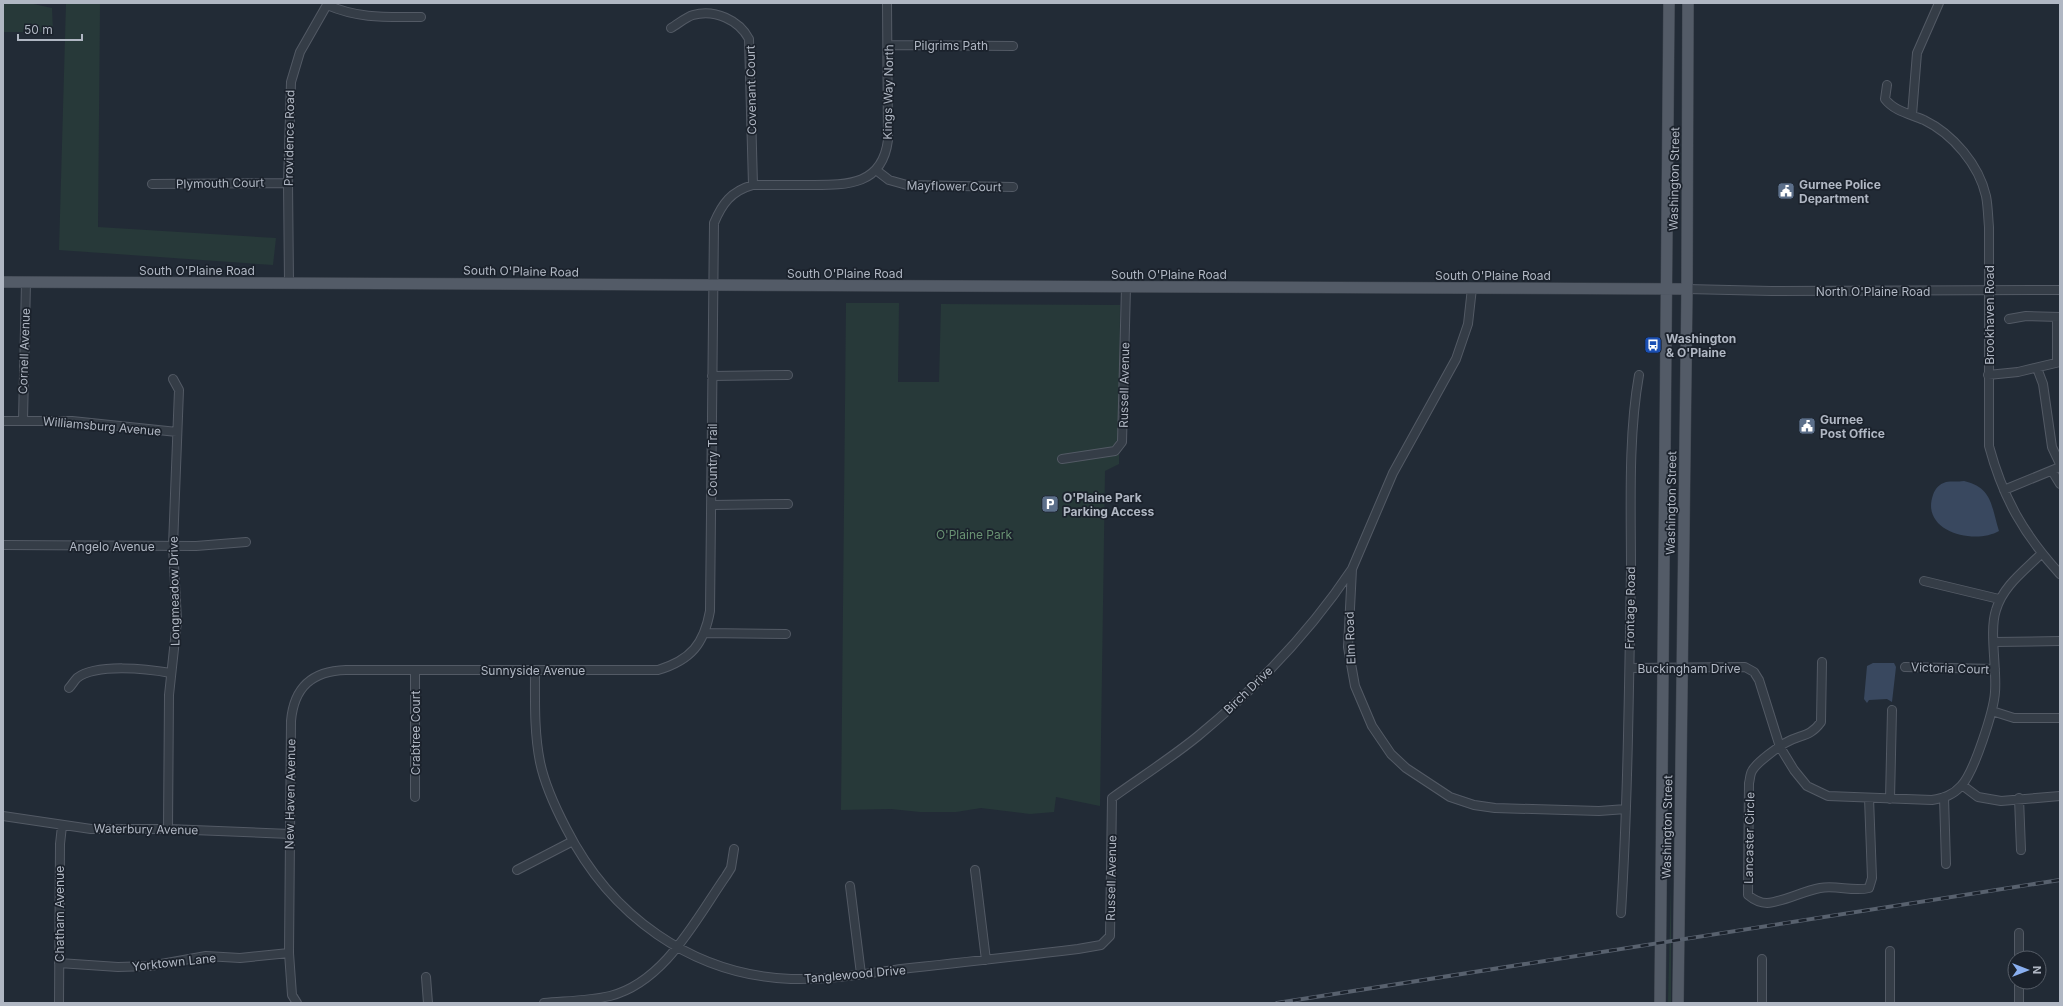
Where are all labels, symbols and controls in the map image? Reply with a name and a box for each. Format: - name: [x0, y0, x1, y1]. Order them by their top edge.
- scale bar: [18, 16, 82, 42]
- text: 50 m: [24, 22, 53, 37]
- street label: Pilgrims Path: [914, 38, 988, 53]
- street label: Kings Way North: [880, 44, 896, 140]
- street label: Covenant Court: [743, 45, 759, 135]
- street label: Providence Road: [281, 90, 297, 186]
- street label: Washington Street: [1666, 127, 1682, 231]
- street label: Plymouth Court: [176, 175, 264, 191]
- place label: Gurnee Police Department: [1799, 177, 1881, 206]
- street label: Mayflower Court: [906, 178, 1002, 194]
- public building icon: Gurnee Police Department: [1776, 181, 1796, 201]
- street label: South O'Plaine Road: [463, 262, 579, 280]
- street label: South O'Plaine Road: [139, 263, 255, 278]
- street label: Brookhaven Road: [1982, 265, 1997, 365]
- street label: South O'Plaine Road: [787, 266, 903, 281]
- street label: South O'Plaine Road: [1111, 267, 1227, 282]
- street label: South O'Plaine Road: [1435, 268, 1551, 283]
- street label: North O'Plaine Road: [1816, 284, 1930, 299]
- street label: Cornell Avenue: [15, 308, 33, 394]
- place label: Washington & O'Plaine: [1666, 331, 1736, 360]
- bus stop icon: Washington & O'Plaine: [1643, 335, 1663, 355]
- street label: Russell Avenue: [1116, 342, 1132, 428]
- place label: Gurnee Post Office: [1820, 412, 1885, 441]
- street label: Williamsburg Avenue: [42, 413, 162, 439]
- public building icon: Gurnee Post Office: [1797, 416, 1817, 436]
- street label: Country Trail: [705, 423, 720, 497]
- street label: Washington Street: [1663, 451, 1679, 555]
- place label: O'Plaine Park Parking Access: [1063, 490, 1154, 519]
- parking icon: O'Plaine Park Parking Access: [1040, 494, 1060, 514]
- park label: O'Plaine Park: [936, 527, 1012, 542]
- street label: Longmeadow Drive: [166, 536, 182, 646]
- street label: Angelo Avenue: [69, 539, 155, 554]
- street label: Frontage Road: [1622, 567, 1638, 649]
- street label: Elm Road: [1342, 611, 1358, 665]
- street label: Victoria Court: [1911, 659, 1990, 677]
- street label: Buckingham Drive: [1637, 661, 1741, 676]
- street label: Sunnyside Avenue: [481, 663, 585, 678]
- street label: Birch Drive: [1220, 663, 1276, 717]
- street label: Crabtree Court: [408, 691, 423, 775]
- street label: New Haven Avenue: [282, 739, 298, 849]
- street label: Washington Street: [1659, 775, 1675, 879]
- street label: Lancaster Circle: [1741, 792, 1757, 884]
- street label: Waterbury Avenue: [93, 821, 199, 837]
- street label: Russell Avenue: [1103, 835, 1119, 921]
- street label: Chatham Avenue: [52, 866, 67, 962]
- street label: Yorktown Lane: [131, 950, 217, 974]
- north arrow: [2007, 950, 2047, 990]
- street label: Tanglewood Drive: [803, 962, 907, 986]
- text: N: [2030, 966, 2044, 974]

